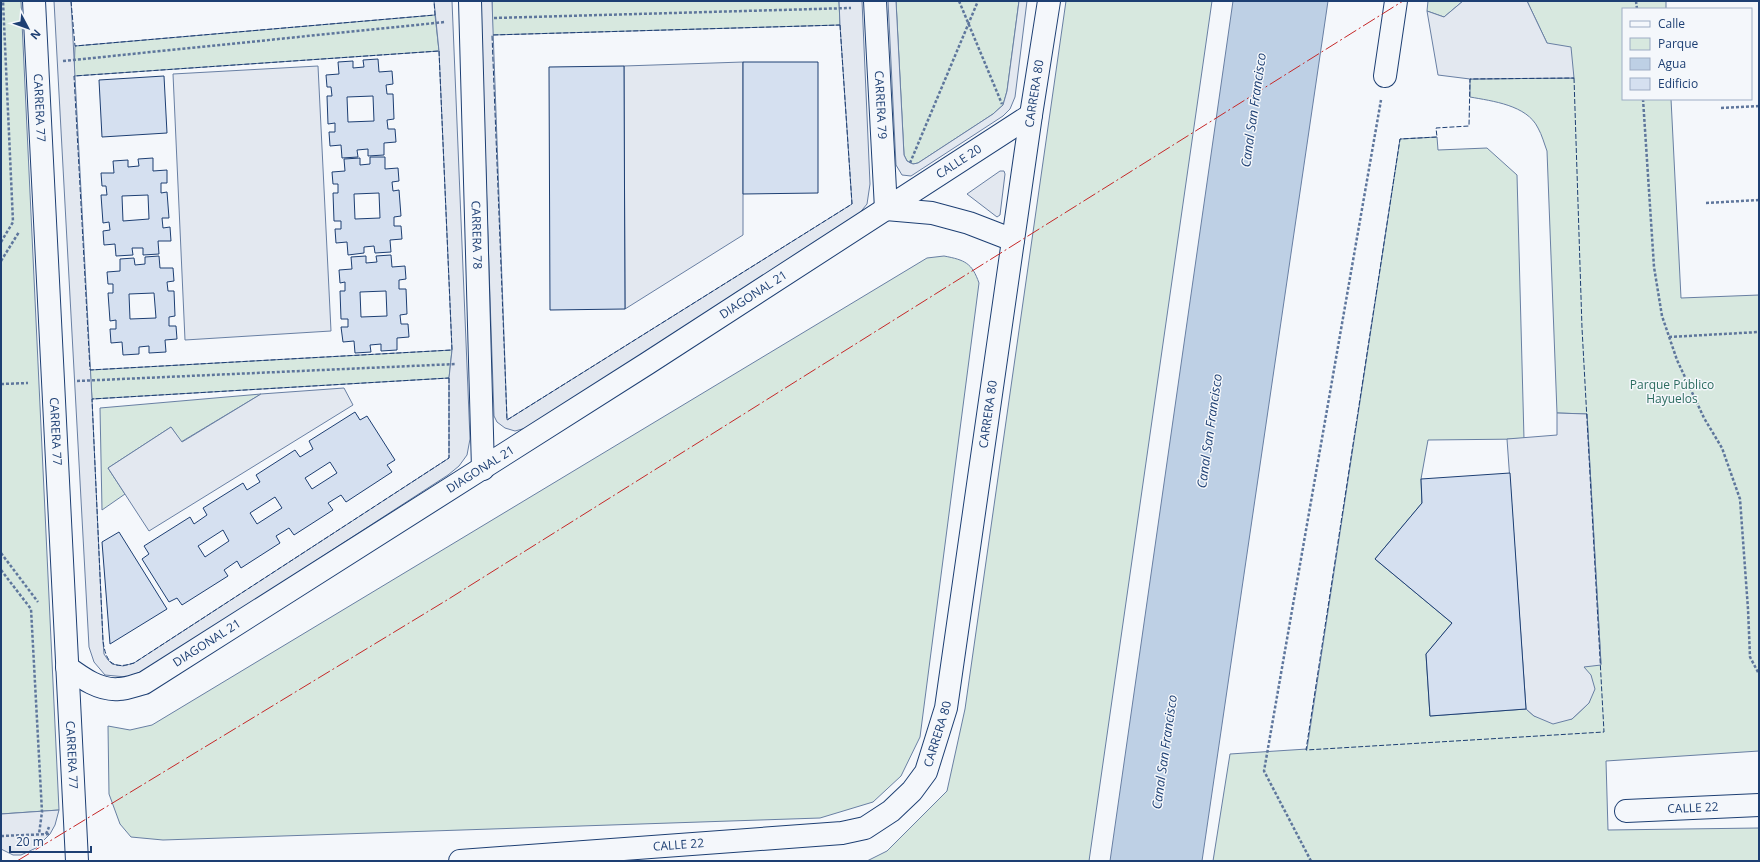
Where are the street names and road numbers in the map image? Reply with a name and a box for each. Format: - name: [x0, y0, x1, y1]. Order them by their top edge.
- street label: CARRERA 80: [1020, 58, 1048, 129]
- street label: CARRERA 79: [871, 70, 891, 140]
- street label: CARRERA 77: [30, 73, 50, 143]
- street label: CALLE 20: [933, 140, 985, 182]
- street label: CARRERA 78: [468, 200, 486, 270]
- street label: DIAGONAL 21: [716, 266, 790, 323]
- street label: CARRERA 80: [974, 379, 1001, 449]
- street label: CARRERA 77: [46, 397, 66, 466]
- street label: DIAGONAL 21: [443, 441, 517, 497]
- street label: DIAGONAL 21: [169, 615, 244, 671]
- street label: CARRERA 80: [919, 700, 955, 769]
- street label: CARRERA 77: [62, 720, 82, 790]
- street label: CALLE 22: [1667, 798, 1719, 817]
- street label: CALLE 22: [652, 834, 705, 855]

